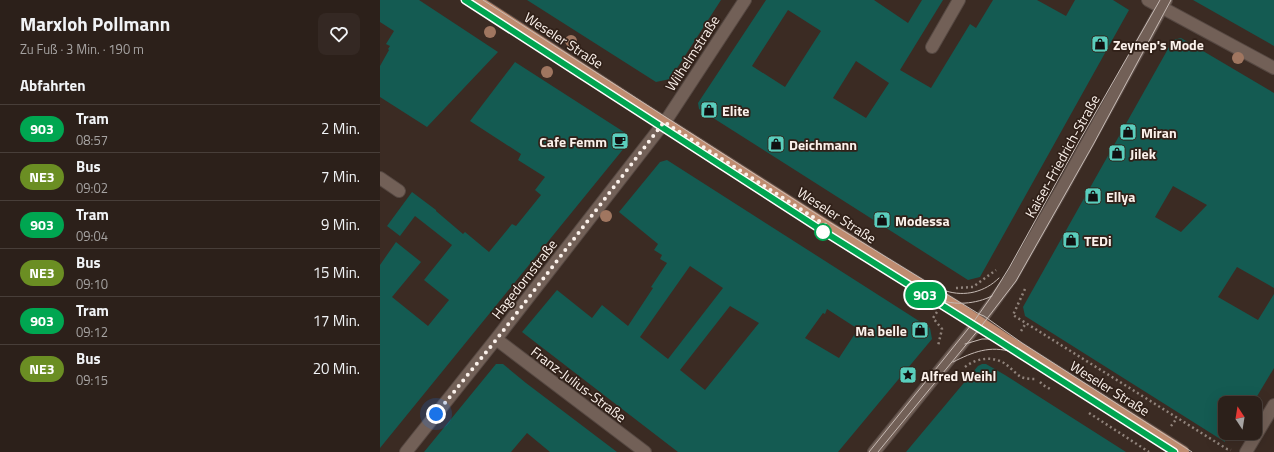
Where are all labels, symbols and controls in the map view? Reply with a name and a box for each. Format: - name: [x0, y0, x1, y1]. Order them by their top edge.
- street label: Weseler Straße: [520, 7, 608, 73]
- text: Marxloh Pollmann: [20, 9, 170, 38]
- street label: Wilhelmstraße: [660, 11, 724, 95]
- button: heart: [318, 13, 360, 55]
- shop icon: Zeynep's Mode: [1090, 34, 1110, 54]
- place label: Zeynep's Mode: [1113, 34, 1204, 55]
- text: Zu Fuß · 3 Min. · 190 m: [20, 39, 144, 59]
- text: Abfahrten: [20, 74, 86, 97]
- street label: Kaiser-Friedrich-Straße: [1019, 91, 1105, 221]
- shop icon: Elite: [699, 100, 719, 120]
- place label: Elite: [722, 100, 749, 121]
- text: Tram: [76, 107, 109, 130]
- text: 2 Min.: [321, 117, 360, 140]
- text: 903: [30, 118, 54, 139]
- shop icon: Miran: [1118, 122, 1138, 142]
- place label: Miran: [1141, 122, 1177, 143]
- text: 08:57: [76, 130, 108, 150]
- place label: Cafe Femm: [539, 131, 607, 152]
- cafe icon: Cafe Femm: [610, 131, 630, 151]
- shop icon: Deichmann: [766, 134, 786, 154]
- place label: Deichmann: [789, 134, 857, 155]
- shop icon: Jilek: [1107, 143, 1127, 163]
- place label: Jilek: [1130, 143, 1157, 164]
- text: Bus: [76, 155, 101, 178]
- text: 7 Min.: [321, 165, 360, 188]
- text: NE3: [29, 166, 55, 187]
- text: 09:02: [76, 178, 108, 198]
- street label: Weseler Straße: [793, 182, 881, 248]
- shop icon: Ellya: [1083, 186, 1103, 206]
- place label: Ellya: [1106, 186, 1135, 207]
- text: Tram: [76, 203, 109, 226]
- shop icon: Modessa: [872, 210, 892, 230]
- place label: Modessa: [895, 210, 950, 231]
- text: 9 Min.: [321, 213, 360, 236]
- text: 903: [30, 214, 54, 235]
- unlabelled marker: [814, 223, 832, 241]
- text: 09:04: [76, 226, 108, 246]
- shop icon: TEDi: [1061, 230, 1081, 250]
- place label: TEDi: [1084, 230, 1112, 251]
- street label: Hagedornstraße: [486, 235, 562, 323]
- text: Bus: [76, 251, 101, 274]
- text: 15 Min.: [313, 261, 360, 284]
- text: NE3: [29, 262, 55, 283]
- text: 09:10: [76, 274, 108, 294]
- line badge: 903: [902, 282, 948, 308]
- text: 903: [913, 284, 937, 305]
- text: Tram: [76, 299, 109, 322]
- text: 17 Min.: [313, 309, 360, 332]
- text: 903: [30, 310, 54, 331]
- place label: Ma belle: [855, 320, 907, 341]
- shop icon: Ma belle: [910, 320, 930, 340]
- text: 09:12: [76, 322, 108, 342]
- street label: Franz-Julius-Straße: [527, 341, 631, 427]
- text: Bus: [76, 347, 101, 370]
- street label: Weseler Straße: [1066, 355, 1154, 421]
- text: 20 Min.: [313, 357, 360, 380]
- text: NE3: [29, 358, 55, 379]
- place icon: Alfred Weihl: [898, 365, 918, 385]
- place label: Alfred Weihl: [921, 365, 996, 386]
- text: 09:15: [76, 370, 108, 390]
- north arrow: [1218, 396, 1262, 440]
- map controls: [1218, 396, 1262, 440]
- your location: [426, 404, 446, 424]

